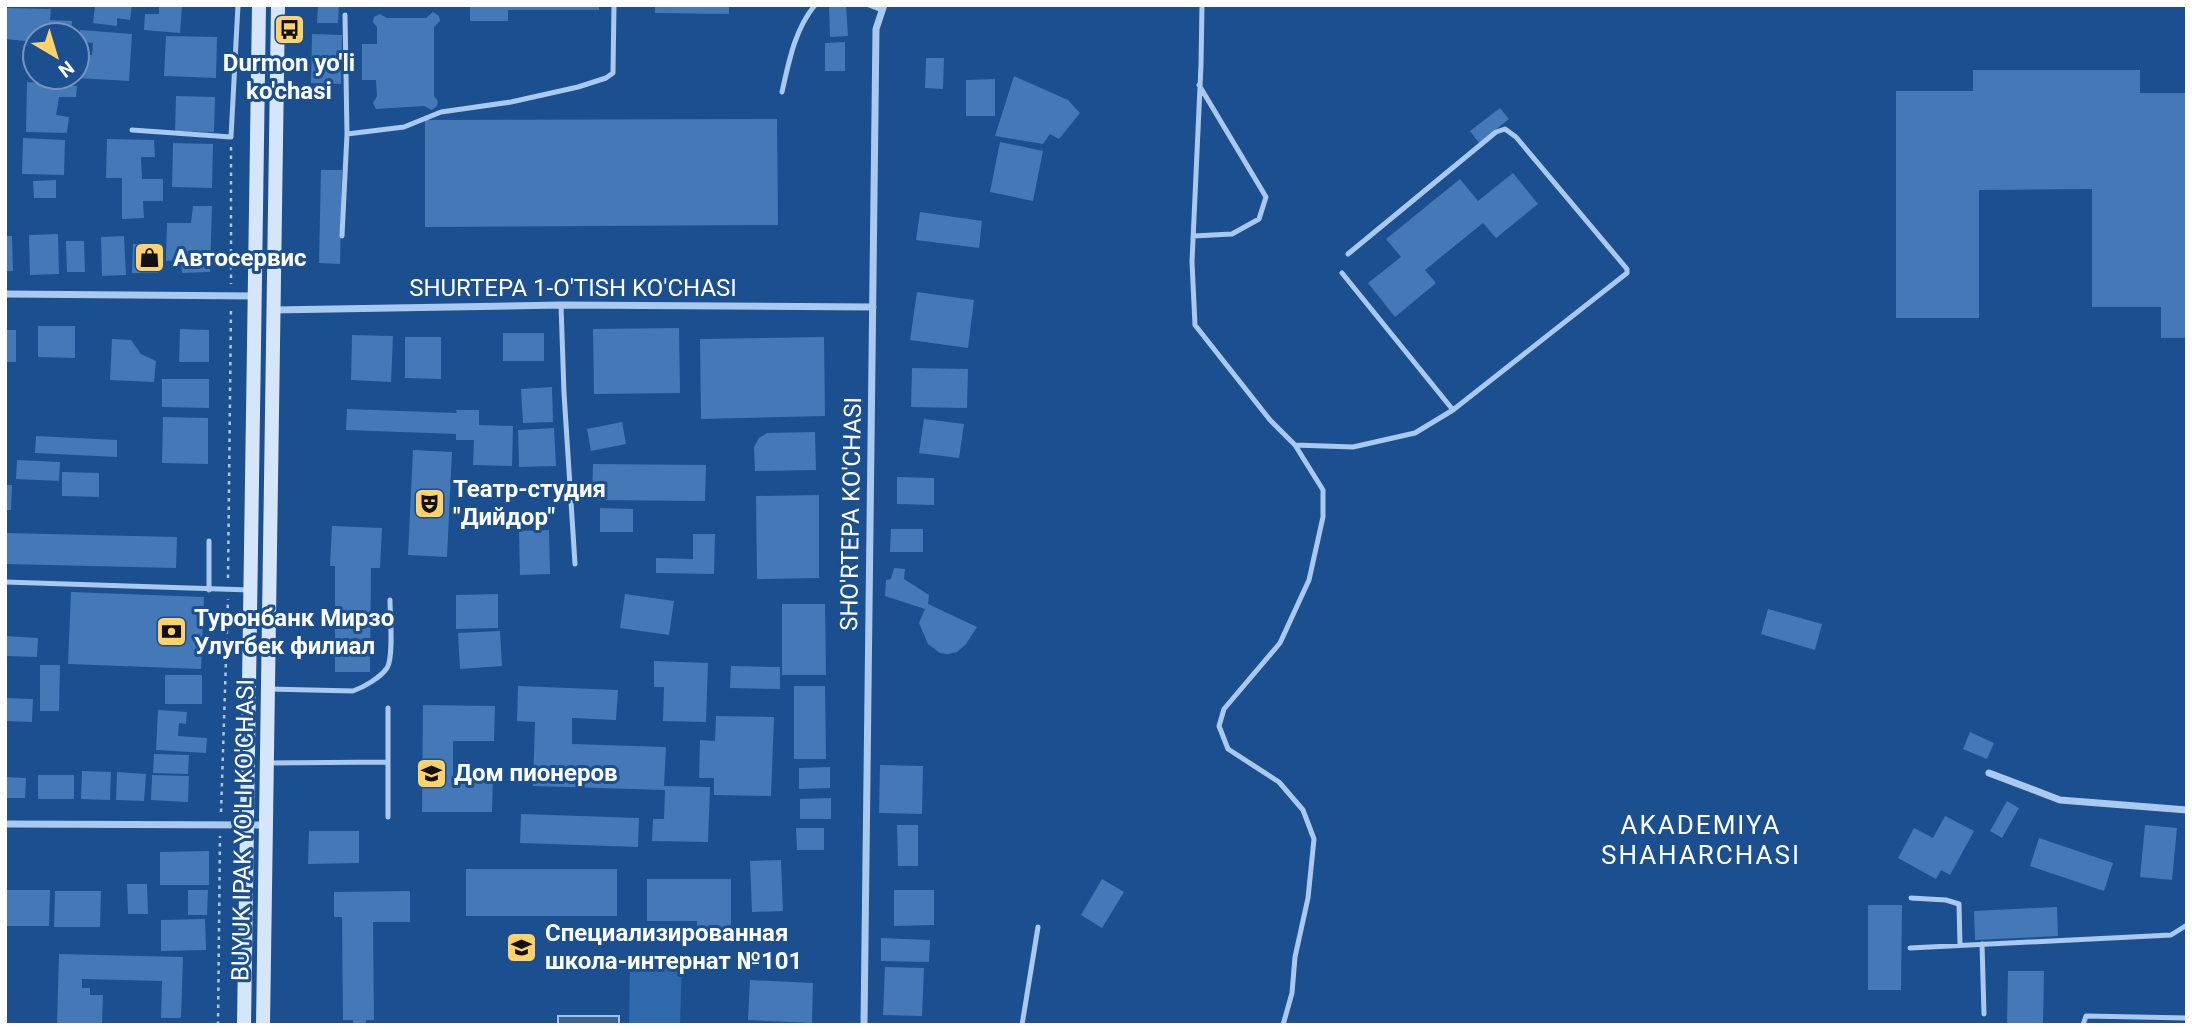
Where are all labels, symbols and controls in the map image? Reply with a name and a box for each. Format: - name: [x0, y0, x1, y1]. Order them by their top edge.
- bus stop icon: Durmon yo'li ko'chasi: [272, 12, 306, 46]
- north arrow: [21, 21, 91, 91]
- place label: Durmon yo'li ko'chasi: [223, 49, 355, 105]
- text: N: [54, 56, 79, 82]
- shop icon: Автосервис: [133, 241, 167, 275]
- place label: Автосервис: [173, 244, 307, 272]
- street label: SHURTEPA 1-O'TISH KO'CHASI: [409, 274, 737, 302]
- street label: SHO'RTEPA KO'CHASI: [835, 397, 867, 631]
- place label: Театр-студия "Дийдор": [453, 475, 606, 531]
- theatre icon: Театр-студия "Дийдор": [413, 486, 447, 520]
- place label: Туронбанк Мирзо Улугбек филиал: [194, 604, 394, 660]
- bank icon: Туронбанк Мирзо Улугбек филиал: [154, 615, 188, 649]
- street label: BUYUK IPAK YO'LI KO'CHASI: [226, 679, 260, 981]
- school or university icon: Дом пионеров: [414, 756, 448, 790]
- place label: Дом пионеров: [454, 759, 618, 787]
- district label: AKADEMIYA SHAHARCHASI: [1601, 810, 1801, 870]
- place label: Специализированная школа-интернат №101: [545, 919, 802, 975]
- school or university icon: Специализированная школа-интернат №101: [505, 930, 539, 964]

